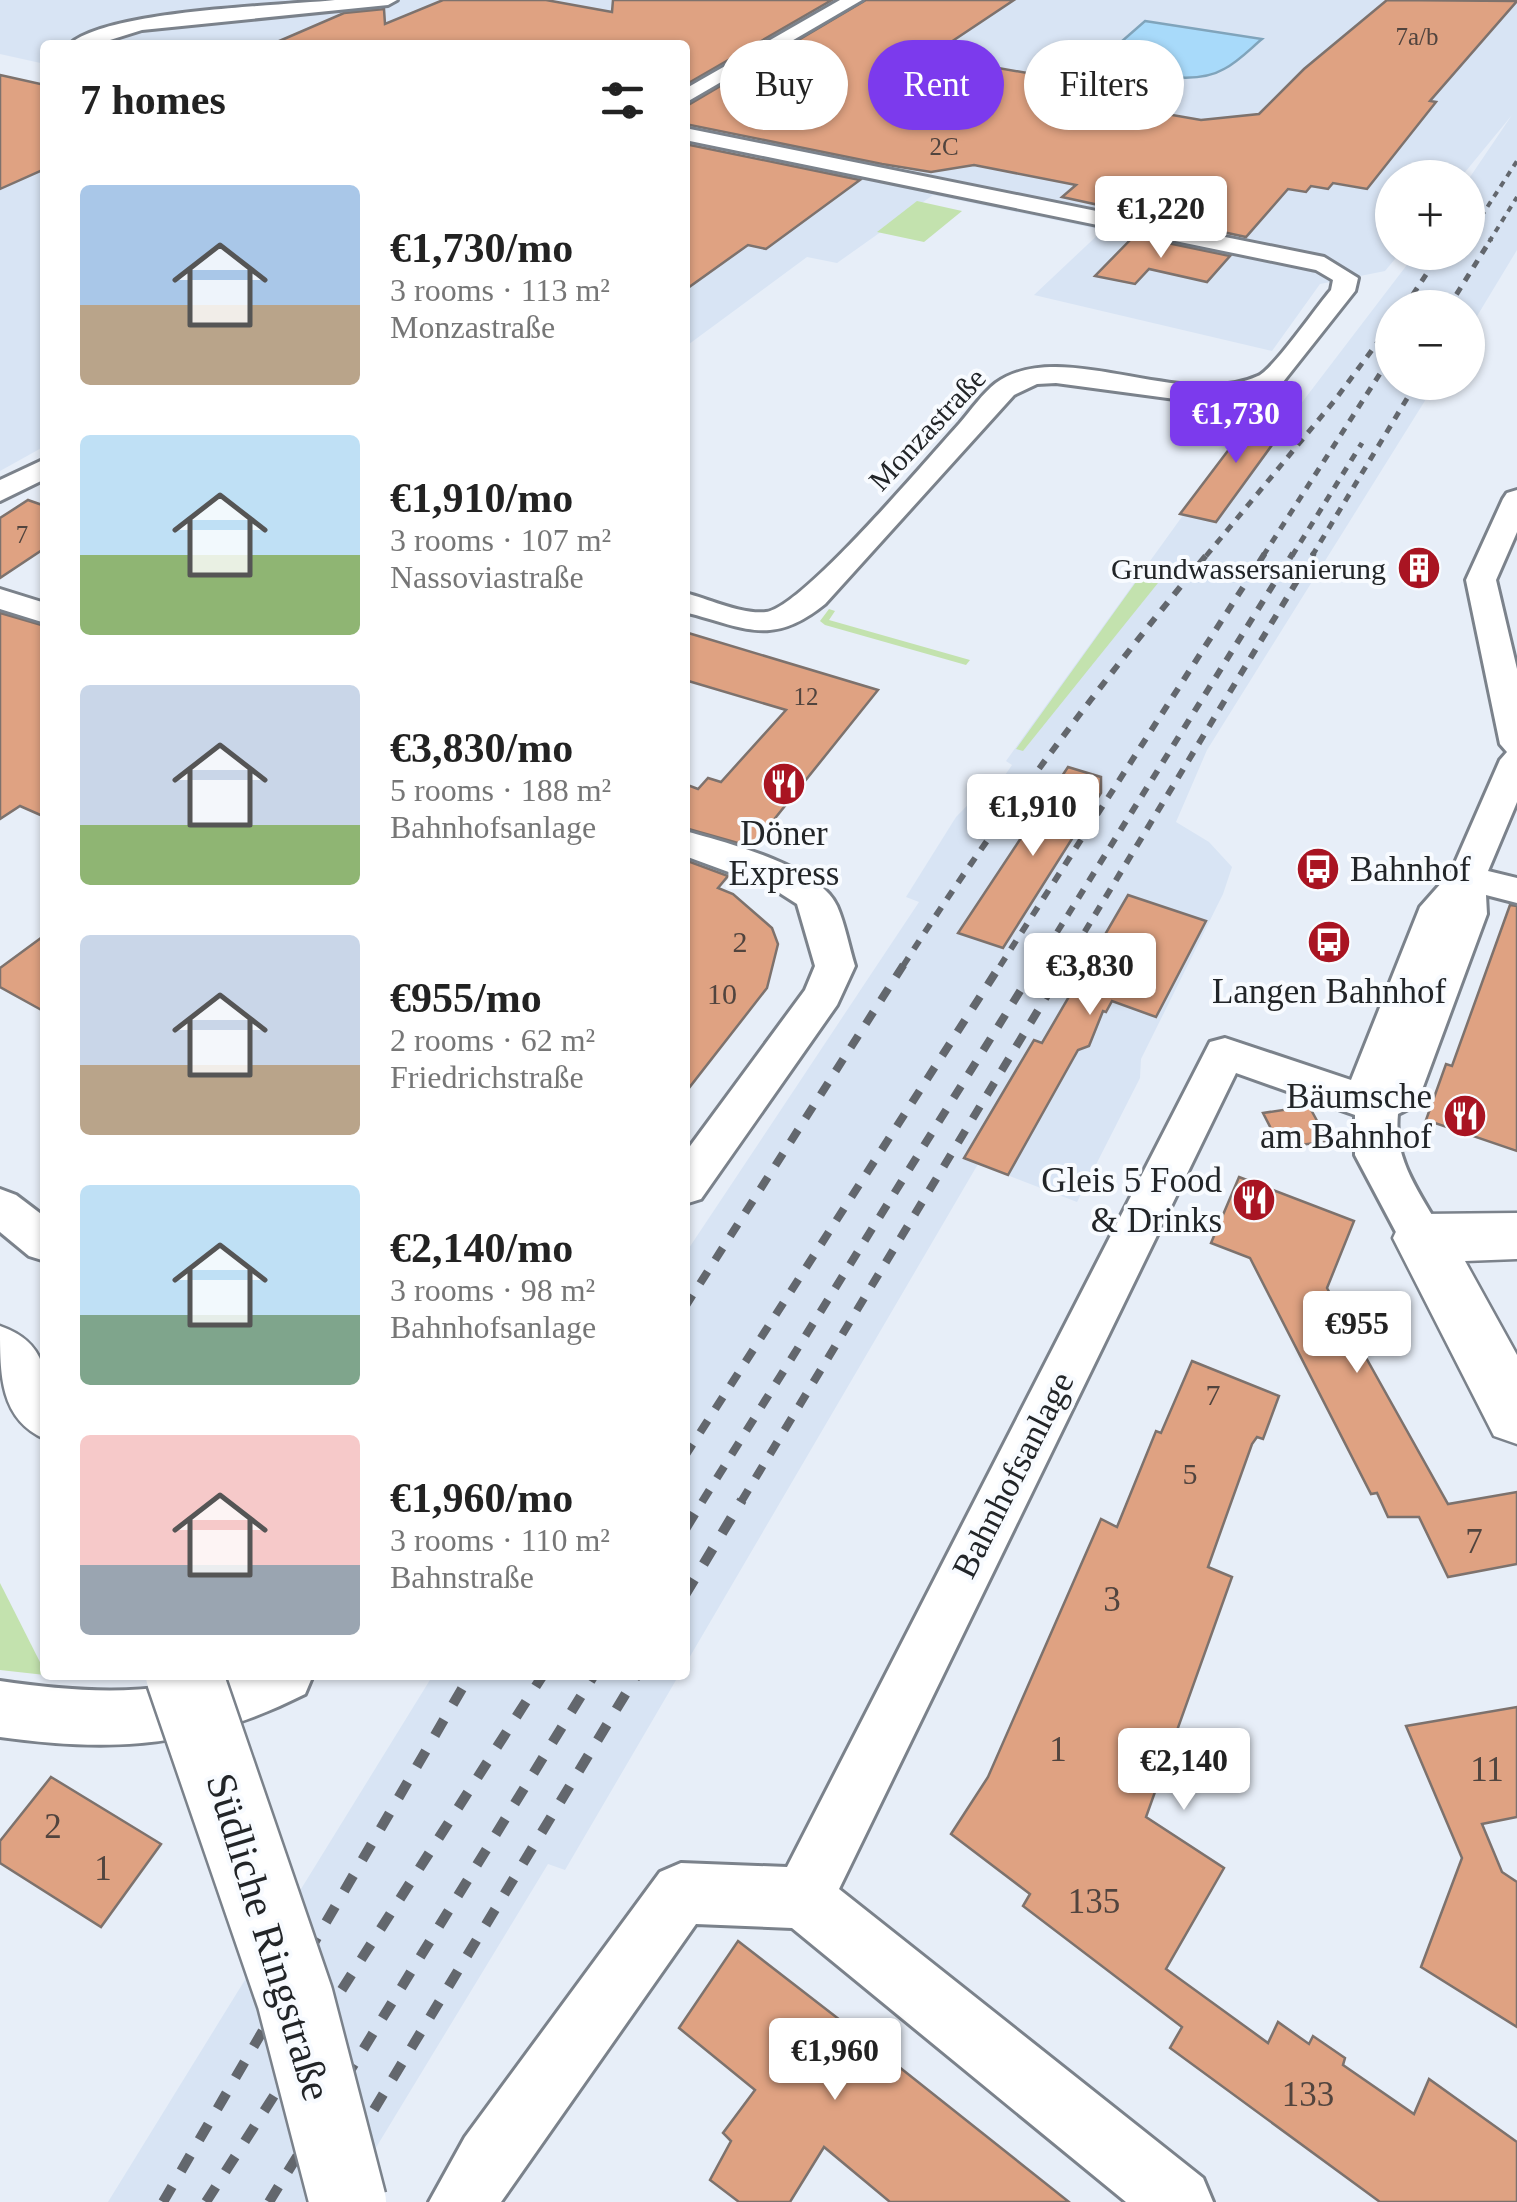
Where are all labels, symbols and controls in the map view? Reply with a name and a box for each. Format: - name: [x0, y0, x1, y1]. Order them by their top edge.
- house number: 7a/b: [1395, 23, 1439, 50]
- chip: Buy: [720, 40, 848, 130]
- chip: Rent: [868, 40, 1004, 130]
- chip: Filters: [1024, 40, 1184, 130]
- icon: filters: [595, 73, 650, 128]
- text: 7 homes: [80, 77, 226, 123]
- house number: 2C: [929, 133, 959, 160]
- map controls: [1375, 160, 1485, 400]
- button: +: [1375, 160, 1485, 270]
- pin: €1,220: [1080, 176, 1242, 261]
- text: €1,220: [1117, 190, 1205, 226]
- icon: home: [160, 225, 280, 345]
- text: €1,730/mo: [390, 225, 573, 271]
- text: 3 rooms · 113 m²: [390, 272, 610, 308]
- button: −: [1375, 290, 1485, 400]
- text: Monzastraße: [390, 309, 555, 345]
- street label: Monzastraße: [862, 361, 992, 497]
- pin: €1,730: [1155, 381, 1317, 466]
- text: €1,730: [1192, 395, 1280, 431]
- icon: home: [160, 475, 280, 595]
- text: €1,910/mo: [390, 475, 573, 521]
- house number: 7: [16, 521, 28, 548]
- text: 3 rooms · 107 m²: [390, 522, 611, 558]
- building icon: Grundwassersanierung: [1396, 545, 1442, 591]
- place label: Grundwassersanierung: [1111, 552, 1386, 585]
- text: Nassoviastraße: [390, 559, 584, 595]
- house number: 12: [794, 683, 819, 710]
- icon: home: [160, 725, 280, 845]
- text: €3,830/mo: [390, 725, 573, 771]
- restaurant icon: Döner Express: [761, 761, 807, 807]
- text: 5 rooms · 188 m²: [390, 772, 611, 808]
- pin: €1,910: [952, 774, 1114, 859]
- text: €1,910: [989, 788, 1077, 824]
- text: Bahnhofsanlage: [390, 809, 596, 845]
- place label: Döner Express: [729, 814, 839, 893]
- bus stop icon: Bahnhof: [1295, 846, 1341, 892]
- place label: Bahnhof: [1350, 850, 1471, 889]
- bus stop icon: Langen Bahnhof: [1306, 919, 1352, 965]
- house number: 2: [733, 925, 748, 958]
- pin: €3,830: [1009, 933, 1171, 1018]
- text: €3,830: [1046, 947, 1134, 983]
- place label: Langen Bahnhof: [1212, 972, 1446, 1011]
- icon: home: [160, 975, 280, 1095]
- text: €955/mo: [390, 975, 542, 1021]
- house number: 10: [707, 977, 737, 1010]
- text: 2 rooms · 62 m²: [390, 1022, 595, 1058]
- text: Friedrichstraße: [390, 1059, 584, 1095]
- place label: Bäumsche am Bahnhof: [1260, 1077, 1432, 1156]
- restaurant icon: Bäumsche am Bahnhof: [1442, 1093, 1488, 1139]
- place label: Gleis 5 Food & Drinks: [1041, 1161, 1222, 1240]
- restaurant icon: Gleis 5 Food & Drinks: [1231, 1177, 1277, 1223]
- icon: home: [160, 1225, 280, 1345]
- text: €2,140/mo: [390, 1225, 573, 1271]
- text: 3 rooms · 98 m²: [390, 1272, 595, 1308]
- pin: €955: [1298, 1291, 1416, 1376]
- text: €955: [1325, 1305, 1389, 1341]
- text: Bahnhofsanlage: [390, 1309, 596, 1345]
- street label: Bahnhofsanlage: [944, 1366, 1082, 1584]
- house number: 7: [1206, 1378, 1221, 1411]
- house number: 5: [1183, 1457, 1198, 1490]
- icon: home: [160, 1475, 280, 1595]
- text: €1,960/mo: [390, 1475, 573, 1521]
- text: 3 rooms · 110 m²: [390, 1522, 610, 1558]
- house number: 7: [1465, 1522, 1483, 1561]
- text: Bahnstraße: [390, 1559, 534, 1595]
- house number: 3: [1103, 1580, 1121, 1619]
- pin: €2,140: [1103, 1728, 1265, 1813]
- house number: 1: [1049, 1730, 1067, 1769]
- text: €2,140: [1140, 1742, 1228, 1778]
- house number: 11: [1470, 1750, 1504, 1789]
- street label: Südliche Ringstraße: [197, 1768, 341, 2106]
- house number: 2: [44, 1807, 62, 1846]
- house number: 1: [94, 1849, 112, 1888]
- house number: 135: [1068, 1882, 1120, 1921]
- pin: €1,960: [754, 2018, 916, 2103]
- text: €1,960: [791, 2032, 879, 2068]
- house number: 133: [1282, 2075, 1334, 2114]

